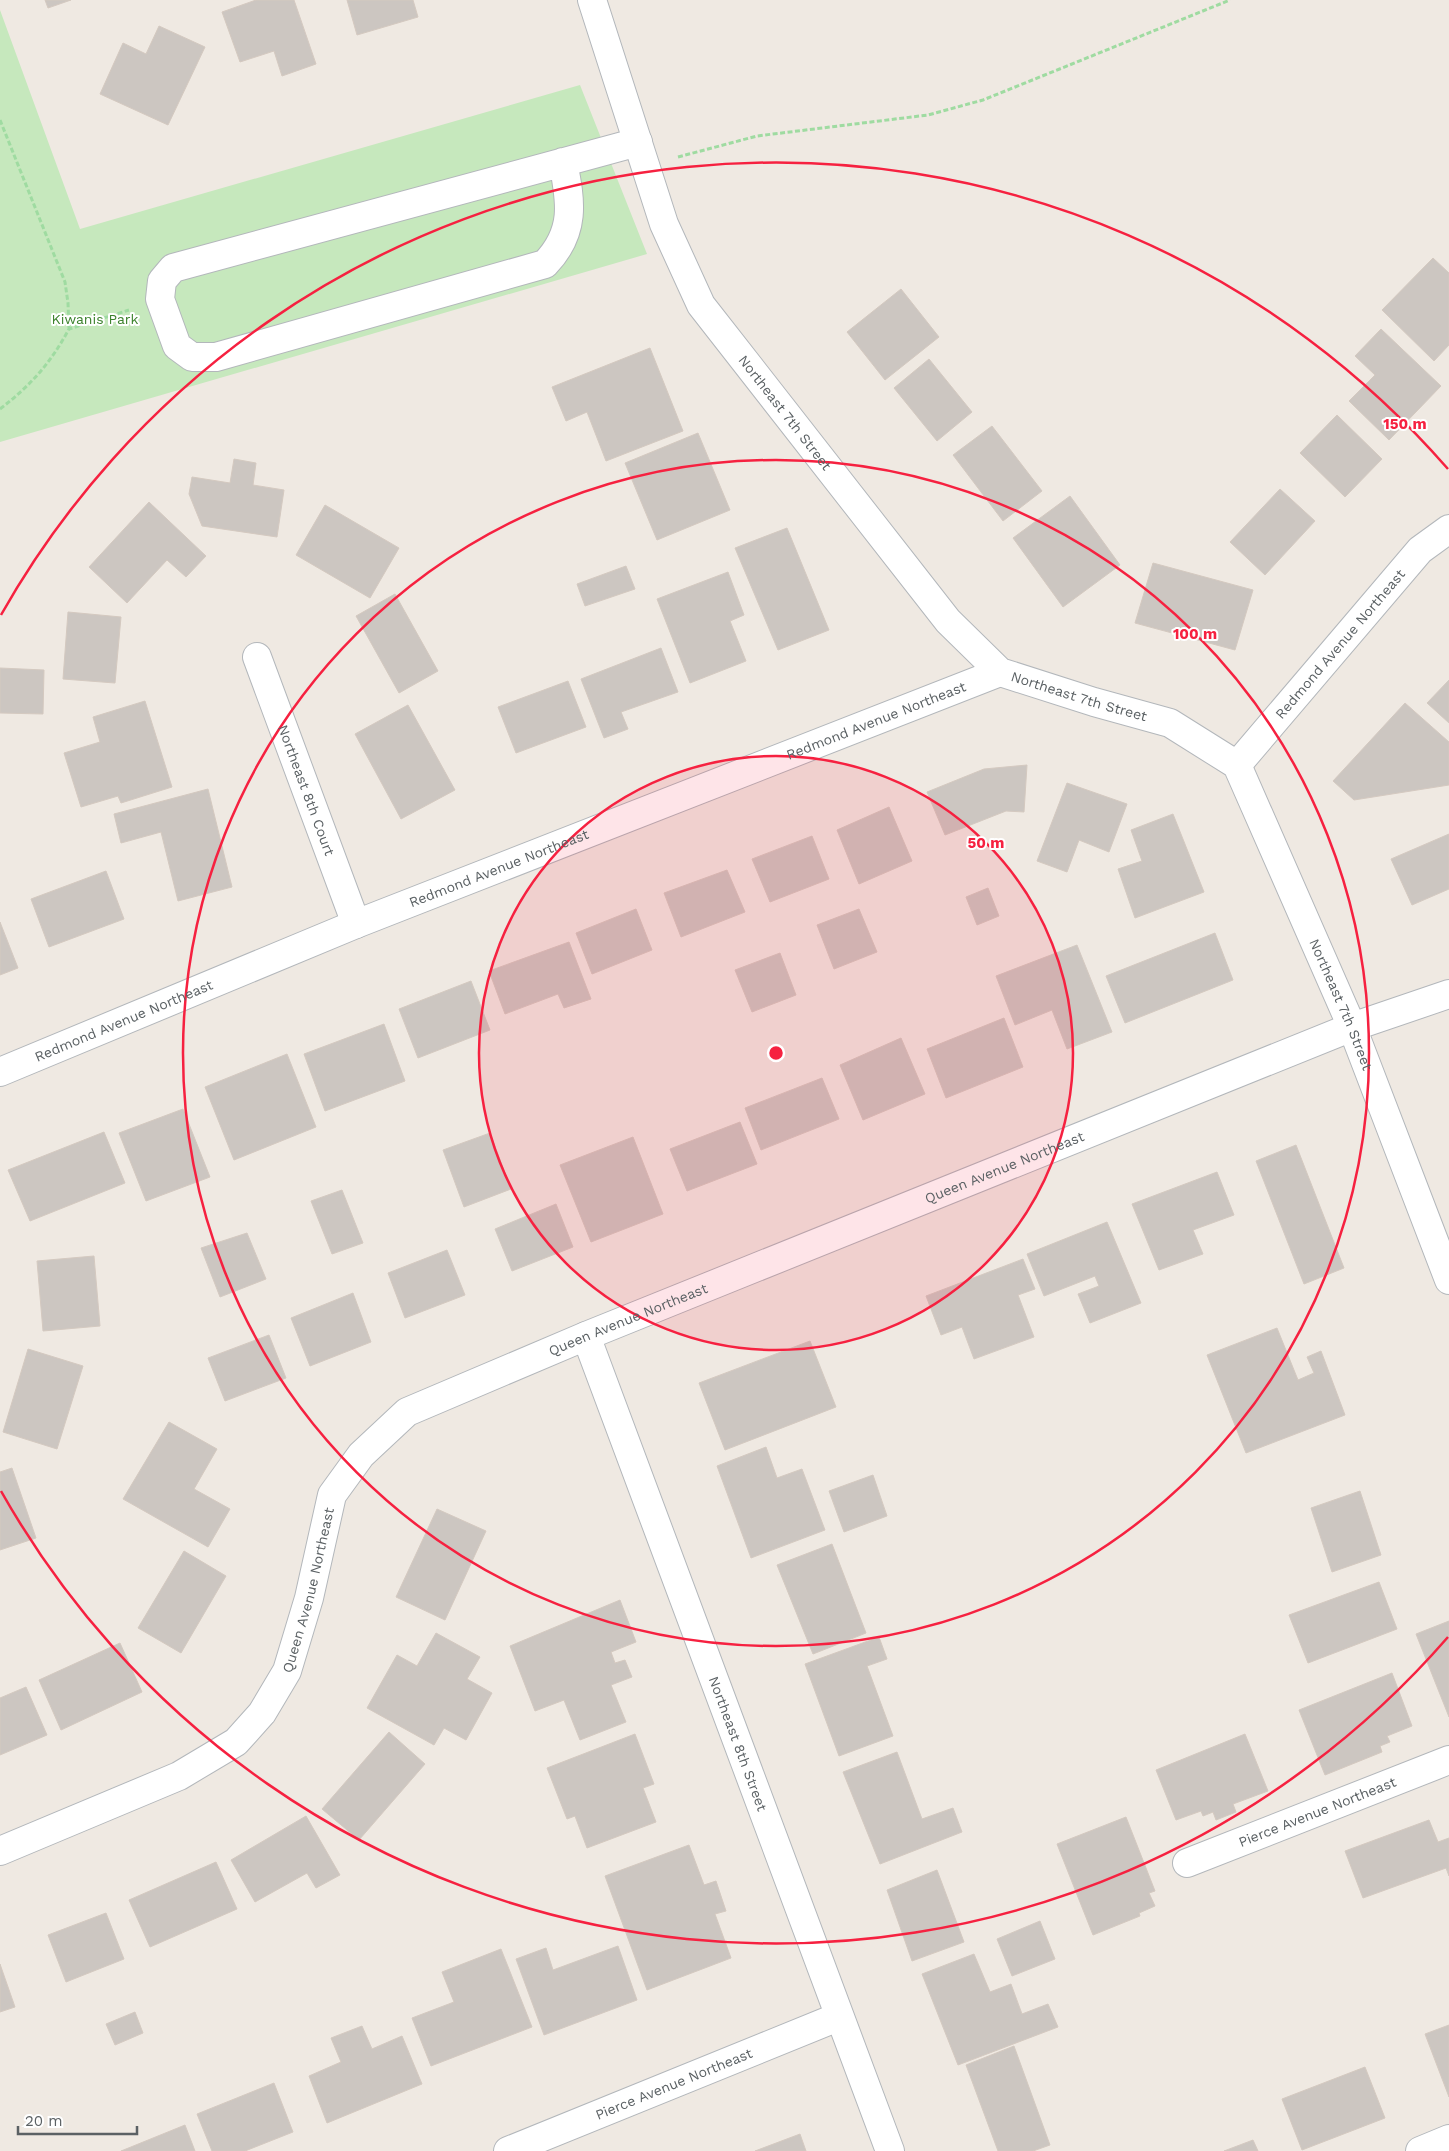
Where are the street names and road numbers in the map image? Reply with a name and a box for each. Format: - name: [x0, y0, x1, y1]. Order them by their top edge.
- street label: Northeast 7th Street: [735, 352, 835, 473]
- street label: Redmond Avenue Northeast: [1272, 566, 1408, 722]
- street label: Northeast 7th Street: [1009, 668, 1149, 724]
- street label: Redmond Avenue Northeast: [784, 678, 968, 763]
- street label: Northeast 8th Court: [275, 723, 338, 858]
- street label: Redmond Avenue Northeast: [407, 826, 591, 910]
- street label: Northeast 7th Street: [1306, 936, 1376, 1073]
- street label: Redmond Avenue Northeast: [32, 976, 215, 1065]
- street label: Queen Avenue Northeast: [922, 1128, 1086, 1206]
- street label: Queen Avenue Northeast: [546, 1280, 710, 1359]
- street label: Queen Avenue Northeast: [279, 1506, 337, 1675]
- street label: Northeast 8th Street: [706, 1674, 770, 1813]
- street label: Pierce Avenue Northeast: [1236, 1774, 1399, 1850]
- street label: Pierce Avenue Northeast: [593, 2045, 755, 2123]

